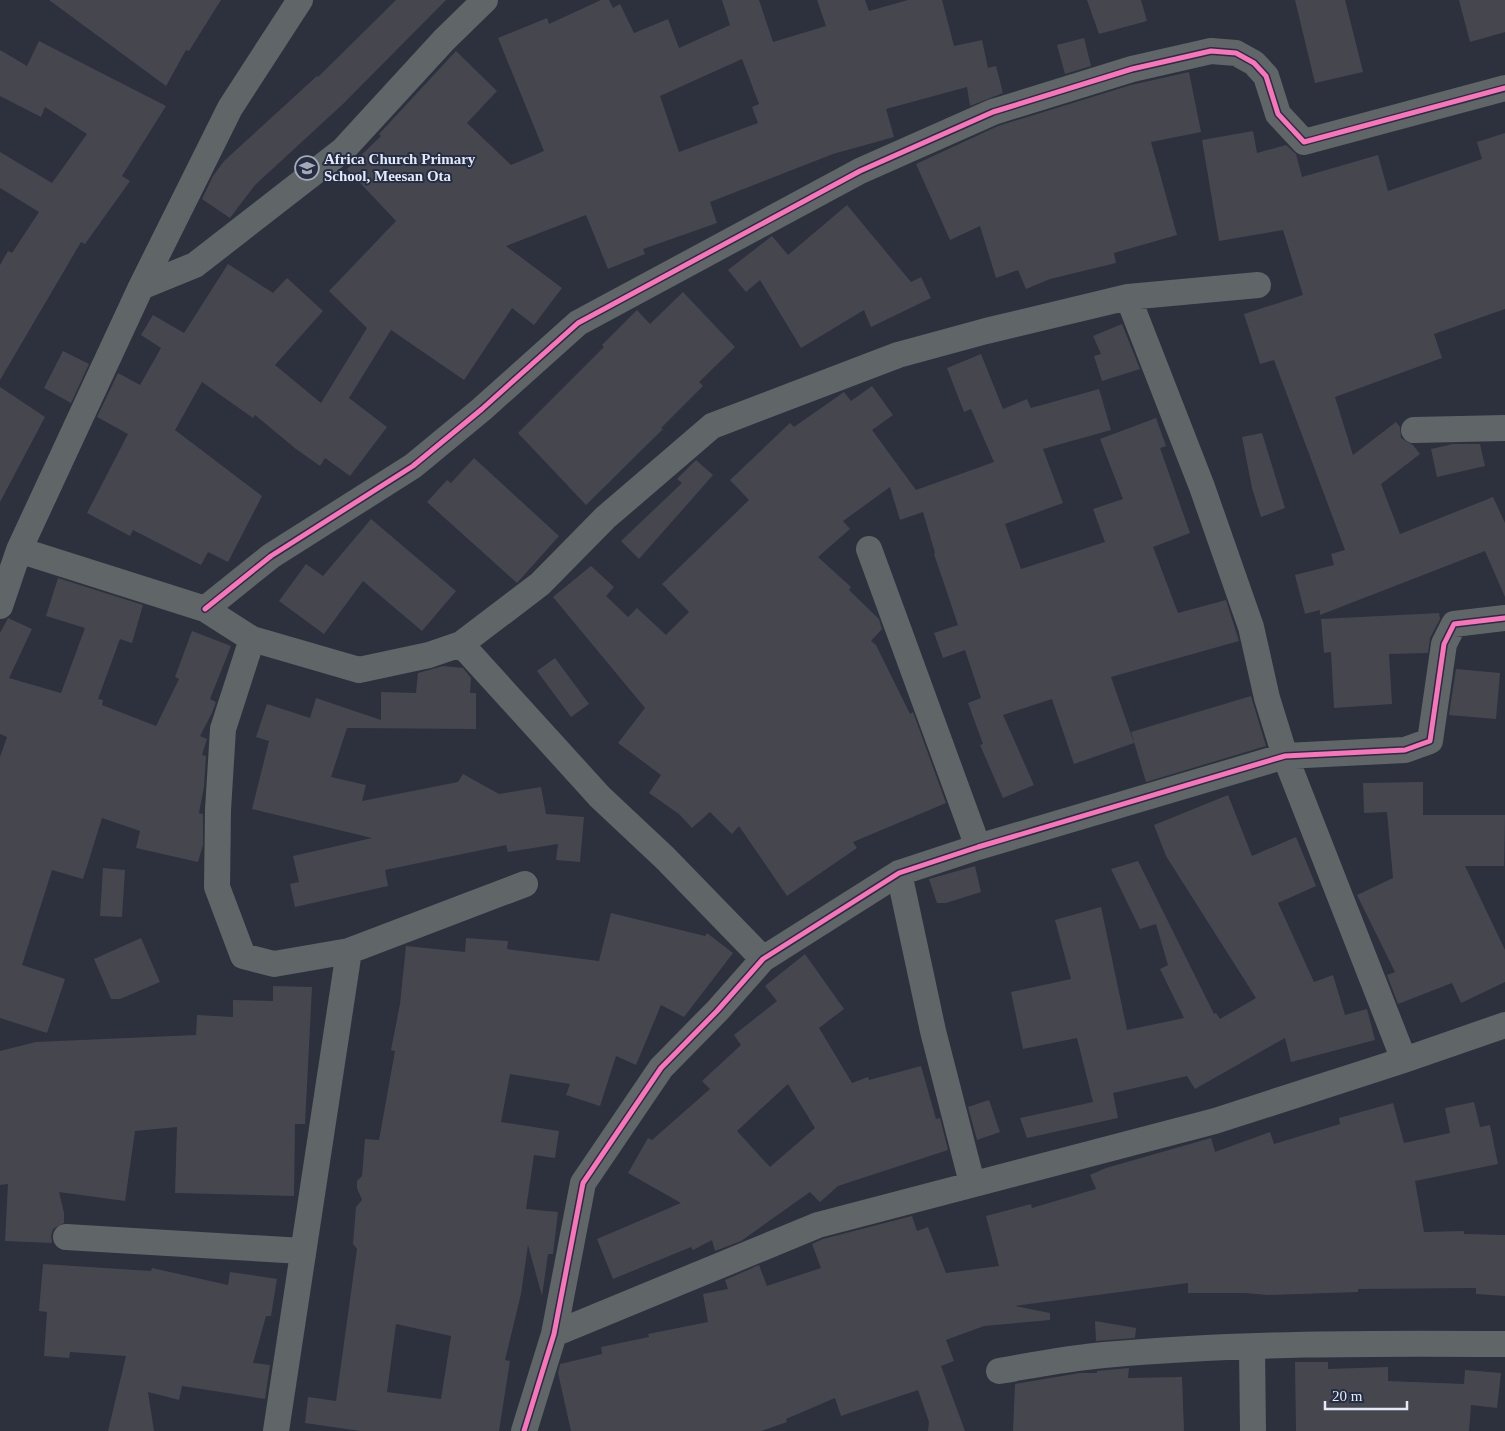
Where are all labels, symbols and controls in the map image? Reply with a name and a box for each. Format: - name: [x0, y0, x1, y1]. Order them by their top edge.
- place label: Africa Church Primary School, Meesan Ota: [324, 151, 476, 184]
- school or university icon: Africa Church Primary School, Meesan Ota: [294, 155, 320, 181]
- scale bar: [1325, 1378, 1408, 1410]
- text: 20 m: [1332, 1388, 1363, 1404]

